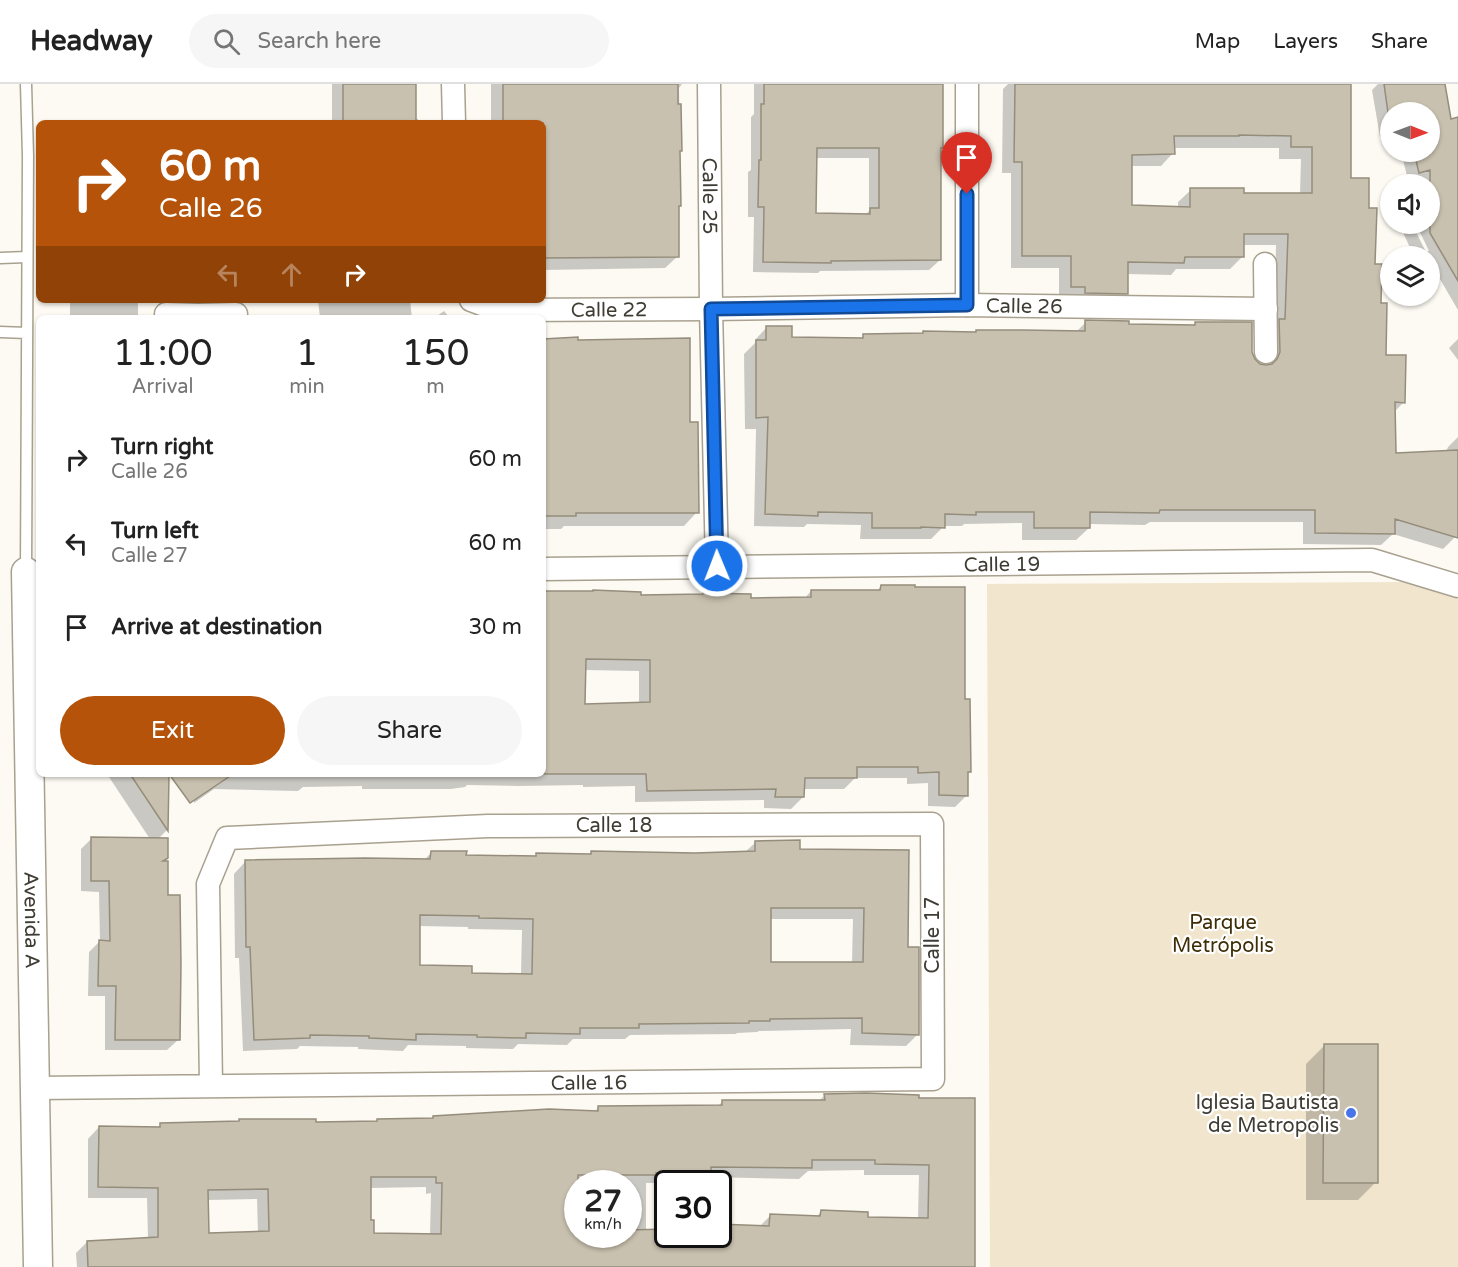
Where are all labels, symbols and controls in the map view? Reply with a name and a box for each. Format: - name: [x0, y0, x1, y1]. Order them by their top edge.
- search box: [189, 14, 609, 68]
- text: Headway: [30, 24, 153, 58]
- icon: search: [210, 25, 243, 58]
- text: Search here: [258, 28, 381, 54]
- text: Map: [1195, 29, 1240, 54]
- text: Layers: [1273, 29, 1338, 54]
- text: Share: [1371, 29, 1428, 54]
- north arrow: [1380, 102, 1440, 162]
- map controls: [1380, 102, 1440, 306]
- pin: [941, 132, 992, 194]
- text: 60 m: [159, 141, 261, 192]
- icon: arrive: [950, 141, 983, 174]
- icon: right: [60, 144, 138, 222]
- street label: Calle 25: [697, 158, 721, 235]
- button: sound: [1380, 174, 1440, 234]
- text: Calle 26: [159, 192, 263, 225]
- button: layers: [1380, 246, 1440, 306]
- icon: left: [212, 258, 245, 291]
- icon: ahead: [275, 258, 308, 291]
- icon: right: [338, 258, 371, 291]
- street label: Calle 26: [986, 294, 1063, 319]
- street label: Calle 22: [571, 298, 648, 323]
- text: 11:00: [113, 332, 213, 375]
- text: 1: [296, 332, 318, 375]
- text: 150: [401, 332, 469, 375]
- text: Arrival: [132, 375, 194, 399]
- text: min: [289, 375, 325, 399]
- text: m: [426, 375, 445, 399]
- text: Turn right: [111, 434, 213, 460]
- icon: right: [60, 443, 93, 476]
- text: 60 m: [468, 446, 522, 472]
- text: Calle 26: [111, 460, 188, 484]
- text: Turn left: [111, 518, 199, 544]
- icon: left: [60, 527, 93, 560]
- text: 60 m: [468, 530, 522, 556]
- position arrow: [685, 534, 749, 598]
- text: Calle 27: [111, 544, 188, 568]
- street label: Calle 19: [963, 553, 1041, 577]
- icon: arrive: [60, 611, 93, 644]
- text: Arrive at destination: [111, 614, 322, 640]
- text: 30 m: [468, 614, 522, 640]
- button: Exit: [60, 696, 285, 765]
- button: Share: [297, 696, 522, 765]
- street label: Calle 18: [576, 814, 652, 838]
- street label: Avenida A: [18, 871, 44, 969]
- street label: Calle 17: [921, 897, 945, 973]
- park label: Parque Metrópolis: [1172, 911, 1274, 958]
- street label: Calle 16: [550, 1071, 627, 1096]
- place label: Iglesia Bautista de Metropolis: [1195, 1091, 1339, 1138]
- marker: Iglesia Bautista de Metropolis: [1344, 1106, 1358, 1120]
- speed limit sign: 30: [654, 1170, 732, 1248]
- text: 27: [584, 1183, 622, 1220]
- text: km/h: [584, 1215, 622, 1233]

